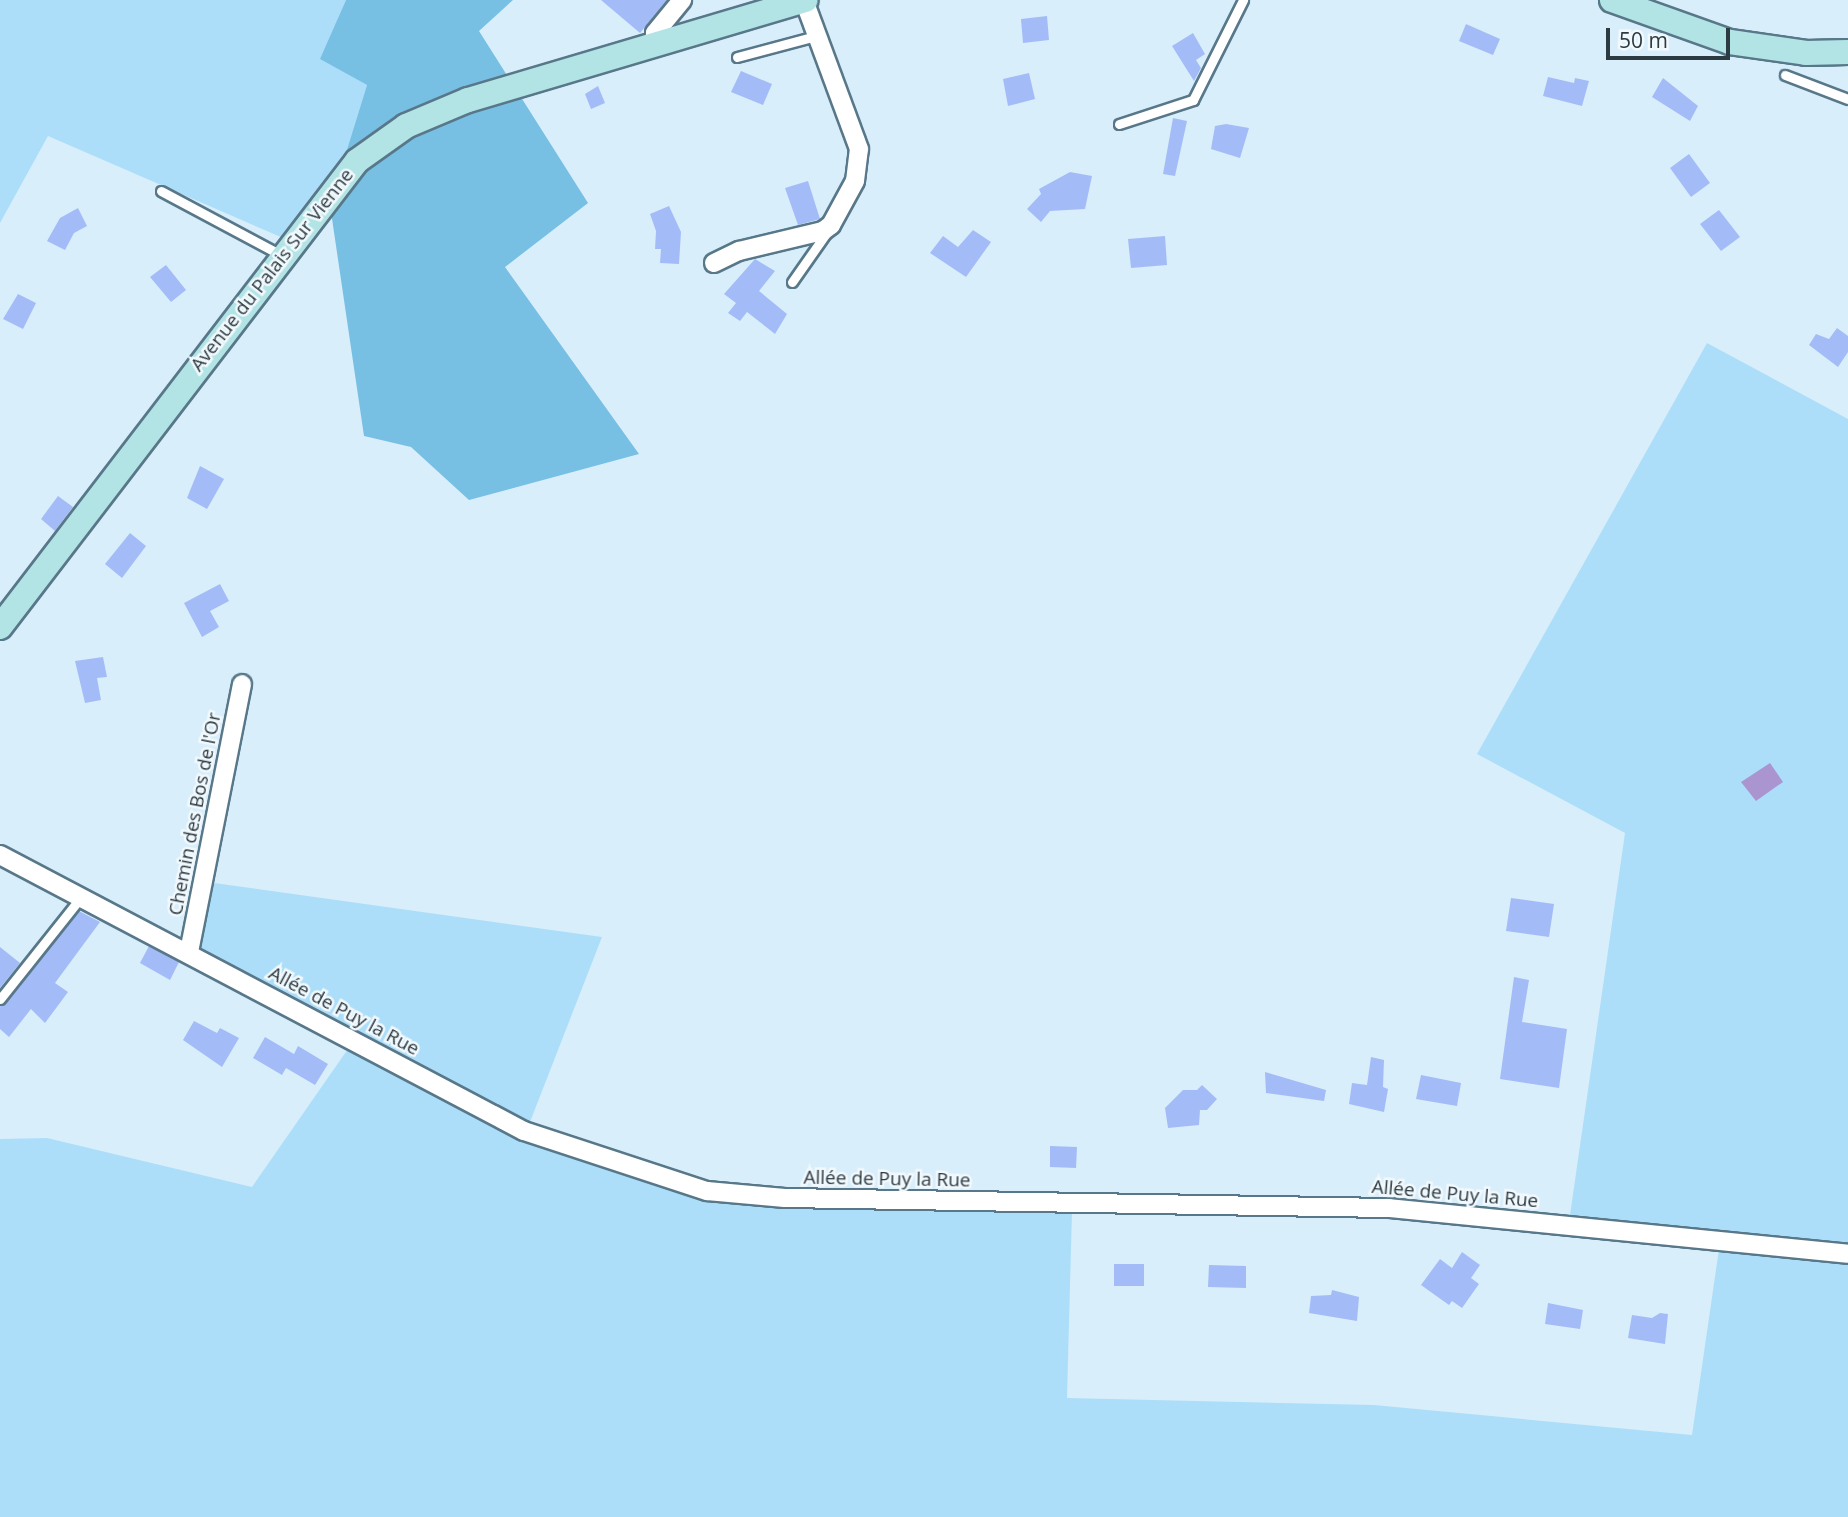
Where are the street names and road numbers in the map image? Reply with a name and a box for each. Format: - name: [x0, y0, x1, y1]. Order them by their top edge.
- street label: Avenue du Palais Sur Vienne: [186, 164, 358, 376]
- street label: Chemin des Bos de l'Or: [164, 711, 226, 917]
- street label: Allée de Puy la Rue: [265, 962, 423, 1060]
- street label: Allée de Puy la Rue: [803, 1166, 971, 1192]
- street label: Allée de Puy la Rue: [1371, 1175, 1539, 1213]

